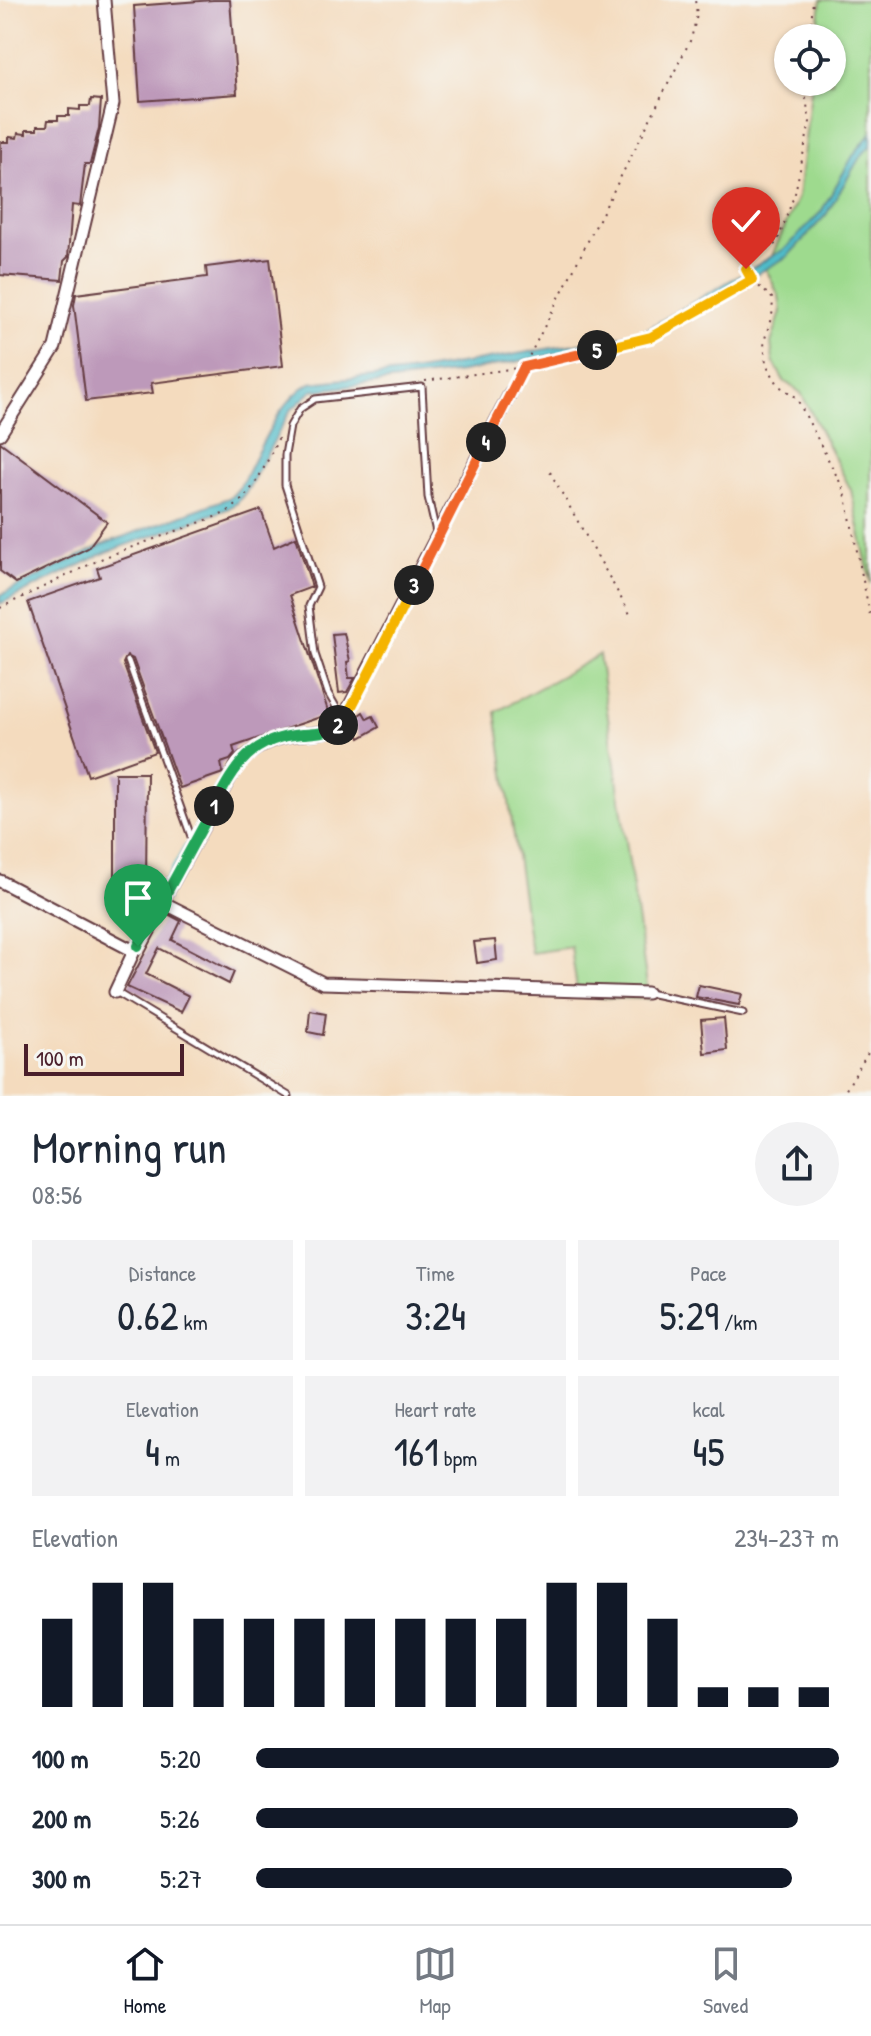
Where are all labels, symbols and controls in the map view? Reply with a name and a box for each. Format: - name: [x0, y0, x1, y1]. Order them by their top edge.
- map controls: [774, 24, 846, 96]
- button: locate: [774, 24, 846, 96]
- pin: [712, 187, 780, 269]
- icon: check: [724, 199, 768, 243]
- pin: 5: [577, 330, 617, 370]
- text: 5: [592, 335, 602, 365]
- pin: 4: [466, 422, 506, 462]
- text: 4: [482, 427, 490, 457]
- pin: 3: [394, 565, 434, 605]
- text: 3: [409, 570, 419, 600]
- pin: 2: [318, 705, 358, 745]
- text: 2: [333, 710, 343, 740]
- pin: 1: [194, 786, 234, 826]
- text: 1: [210, 791, 218, 821]
- pin: [104, 864, 172, 946]
- icon: arrive: [116, 876, 160, 920]
- scale bar: [24, 1040, 184, 1076]
- text: 100 m: [36, 1043, 84, 1073]
- text: Morning run: [32, 1117, 227, 1177]
- button: share: [755, 1122, 839, 1206]
- text: 08:56: [32, 1177, 82, 1212]
- text: Distance: [129, 1258, 196, 1288]
- text: Time: [416, 1258, 455, 1288]
- text: Pace: [690, 1258, 727, 1288]
- text: 0.62: [117, 1288, 179, 1342]
- text: 3:24: [405, 1288, 466, 1342]
- text: 5:29: [659, 1288, 719, 1342]
- text: km: [179, 1307, 208, 1337]
- text: /km: [719, 1307, 758, 1337]
- text: Elevation: [126, 1394, 199, 1424]
- text: Heart rate: [394, 1394, 477, 1424]
- text: kcal: [692, 1394, 725, 1424]
- text: 4: [145, 1424, 160, 1478]
- text: 161: [394, 1424, 439, 1478]
- text: 45: [693, 1424, 724, 1478]
- text: m: [160, 1443, 180, 1473]
- text: bpm: [439, 1443, 477, 1473]
- text: Elevation: [32, 1520, 118, 1555]
- text: 234–237 m: [734, 1520, 839, 1555]
- text: 100 m: [32, 1741, 88, 1776]
- text: 5:20: [160, 1741, 201, 1776]
- text: 200 m: [32, 1801, 91, 1836]
- text: 5:26: [160, 1801, 200, 1836]
- text: 300 m: [32, 1861, 91, 1896]
- text: 5:27: [160, 1861, 202, 1896]
- tab: Home: [123, 1942, 167, 2020]
- tab: Map: [413, 1942, 457, 2020]
- tab: Saved: [703, 1942, 748, 2020]

